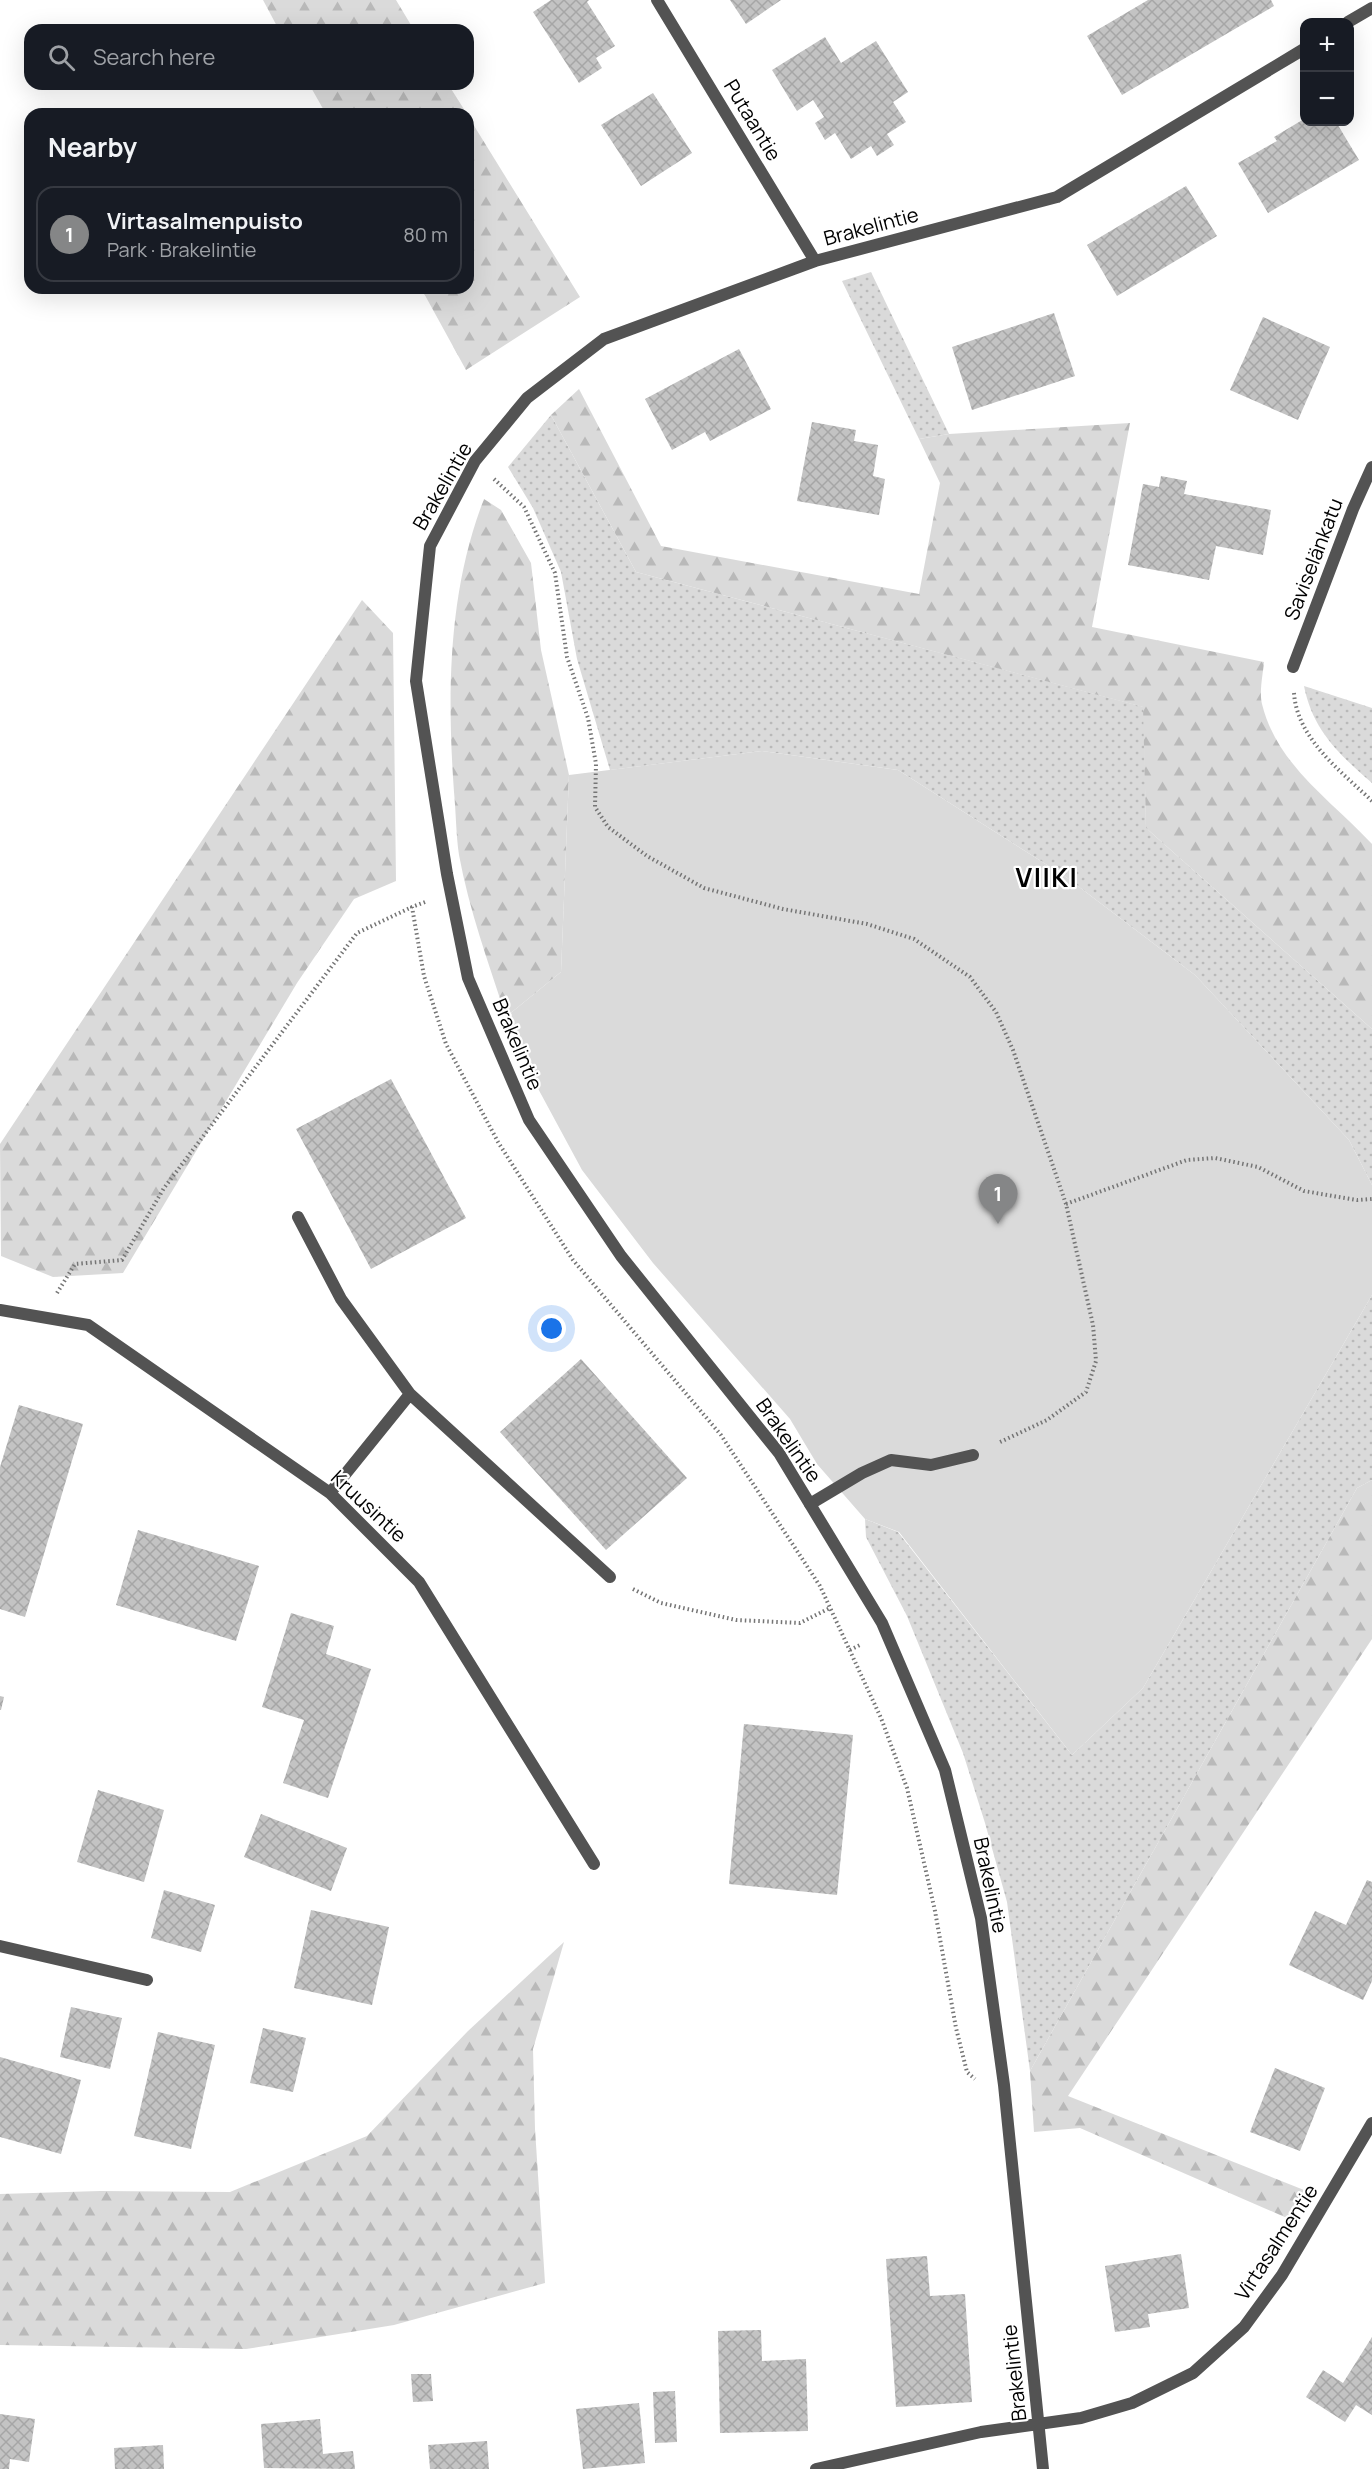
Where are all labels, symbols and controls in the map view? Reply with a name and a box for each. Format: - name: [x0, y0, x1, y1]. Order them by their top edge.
- map controls: [1300, 18, 1354, 126]
- button: +: [1300, 18, 1354, 72]
- search box: [24, 24, 474, 90]
- icon: search: [45, 41, 78, 74]
- text: Search here: [93, 42, 215, 72]
- button: −: [1300, 72, 1354, 126]
- street label: Putaantie: [718, 74, 788, 166]
- text: Nearby: [48, 129, 137, 165]
- street label: Brakelintie: [821, 200, 921, 252]
- text: Virtasalmenpuisto: [107, 206, 303, 236]
- text: 1: [65, 221, 74, 248]
- text: 80 m: [403, 221, 448, 248]
- text: Park · Brakelintie: [107, 236, 257, 263]
- street label: Brakelintie: [406, 437, 478, 535]
- street label: Saviselänkatu: [1277, 494, 1349, 624]
- district label: VIIKI: [1016, 859, 1078, 895]
- street label: Brakelintie: [487, 994, 549, 1094]
- pin: 1: [978, 1174, 1018, 1224]
- your location: [537, 1314, 566, 1343]
- street label: Brakelintie: [750, 1392, 828, 1488]
- street label: Kruusintie: [325, 1464, 413, 1548]
- street label: Brakelintie: [968, 1835, 1014, 1935]
- street label: Virtasalmentie: [1228, 2179, 1324, 2305]
- street label: Brakelintie: [995, 2323, 1033, 2423]

